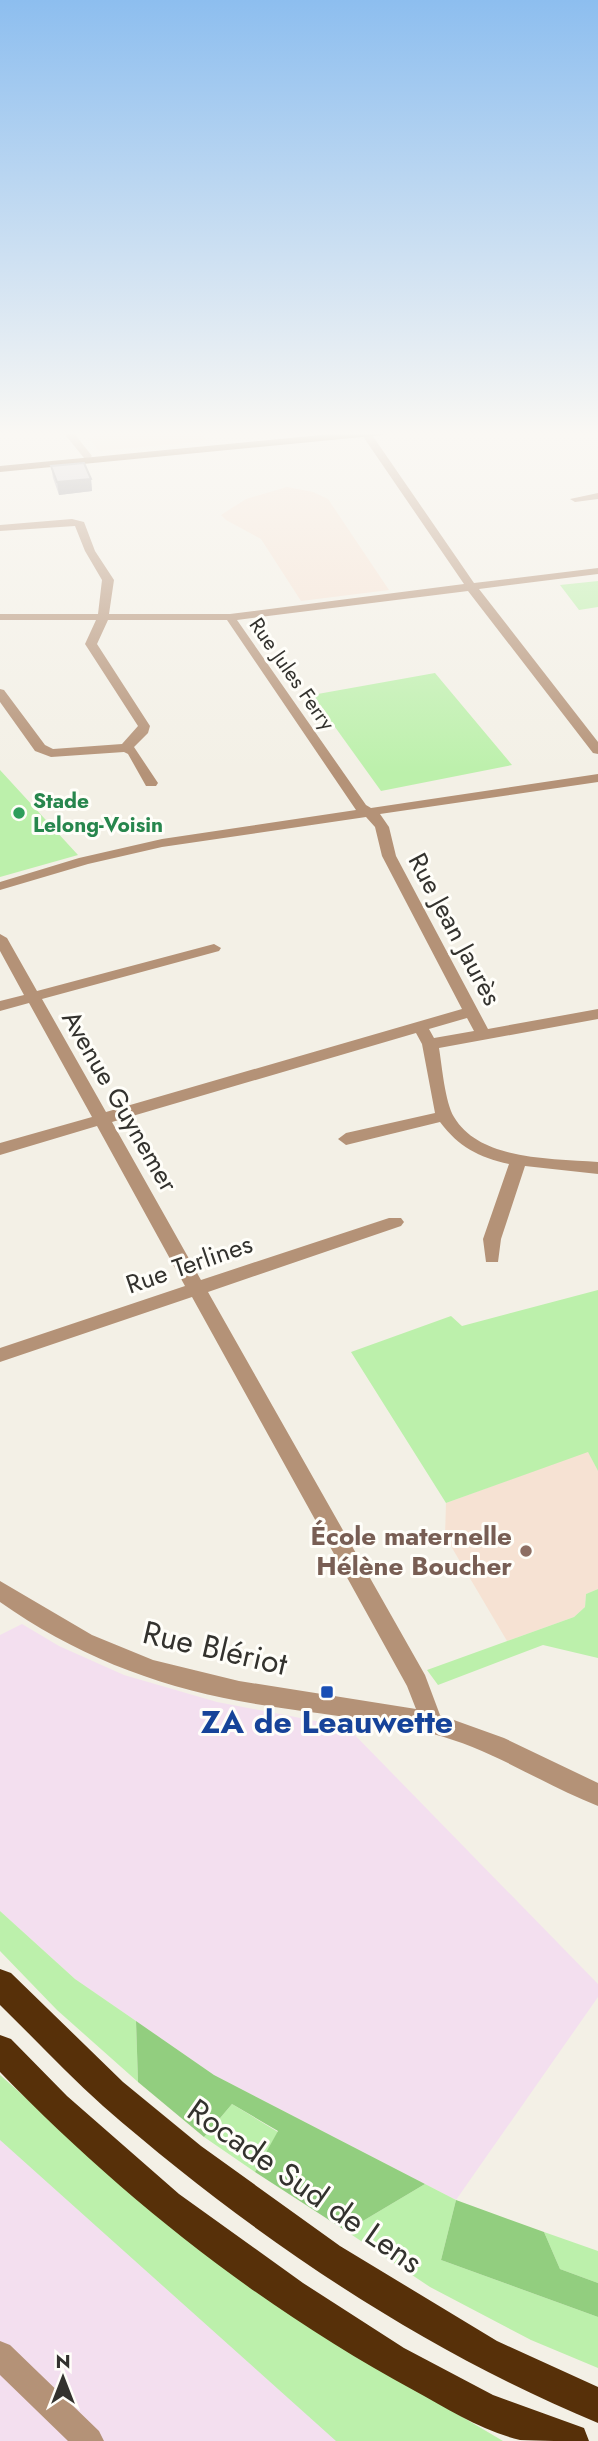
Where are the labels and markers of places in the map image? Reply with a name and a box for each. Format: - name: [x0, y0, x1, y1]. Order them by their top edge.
- place label: Stade Lelong-Voisin: [33, 786, 163, 840]
- marker: Stade Lelong-Voisin: [11, 805, 27, 821]
- place label: École maternelle Hélène Boucher: [310, 1517, 512, 1585]
- marker: École maternelle Hélène Boucher: [518, 1543, 534, 1559]
- marker: ZA de Leauwette: [319, 1684, 335, 1700]
- place label: ZA de Leauwette: [201, 1699, 453, 1745]

